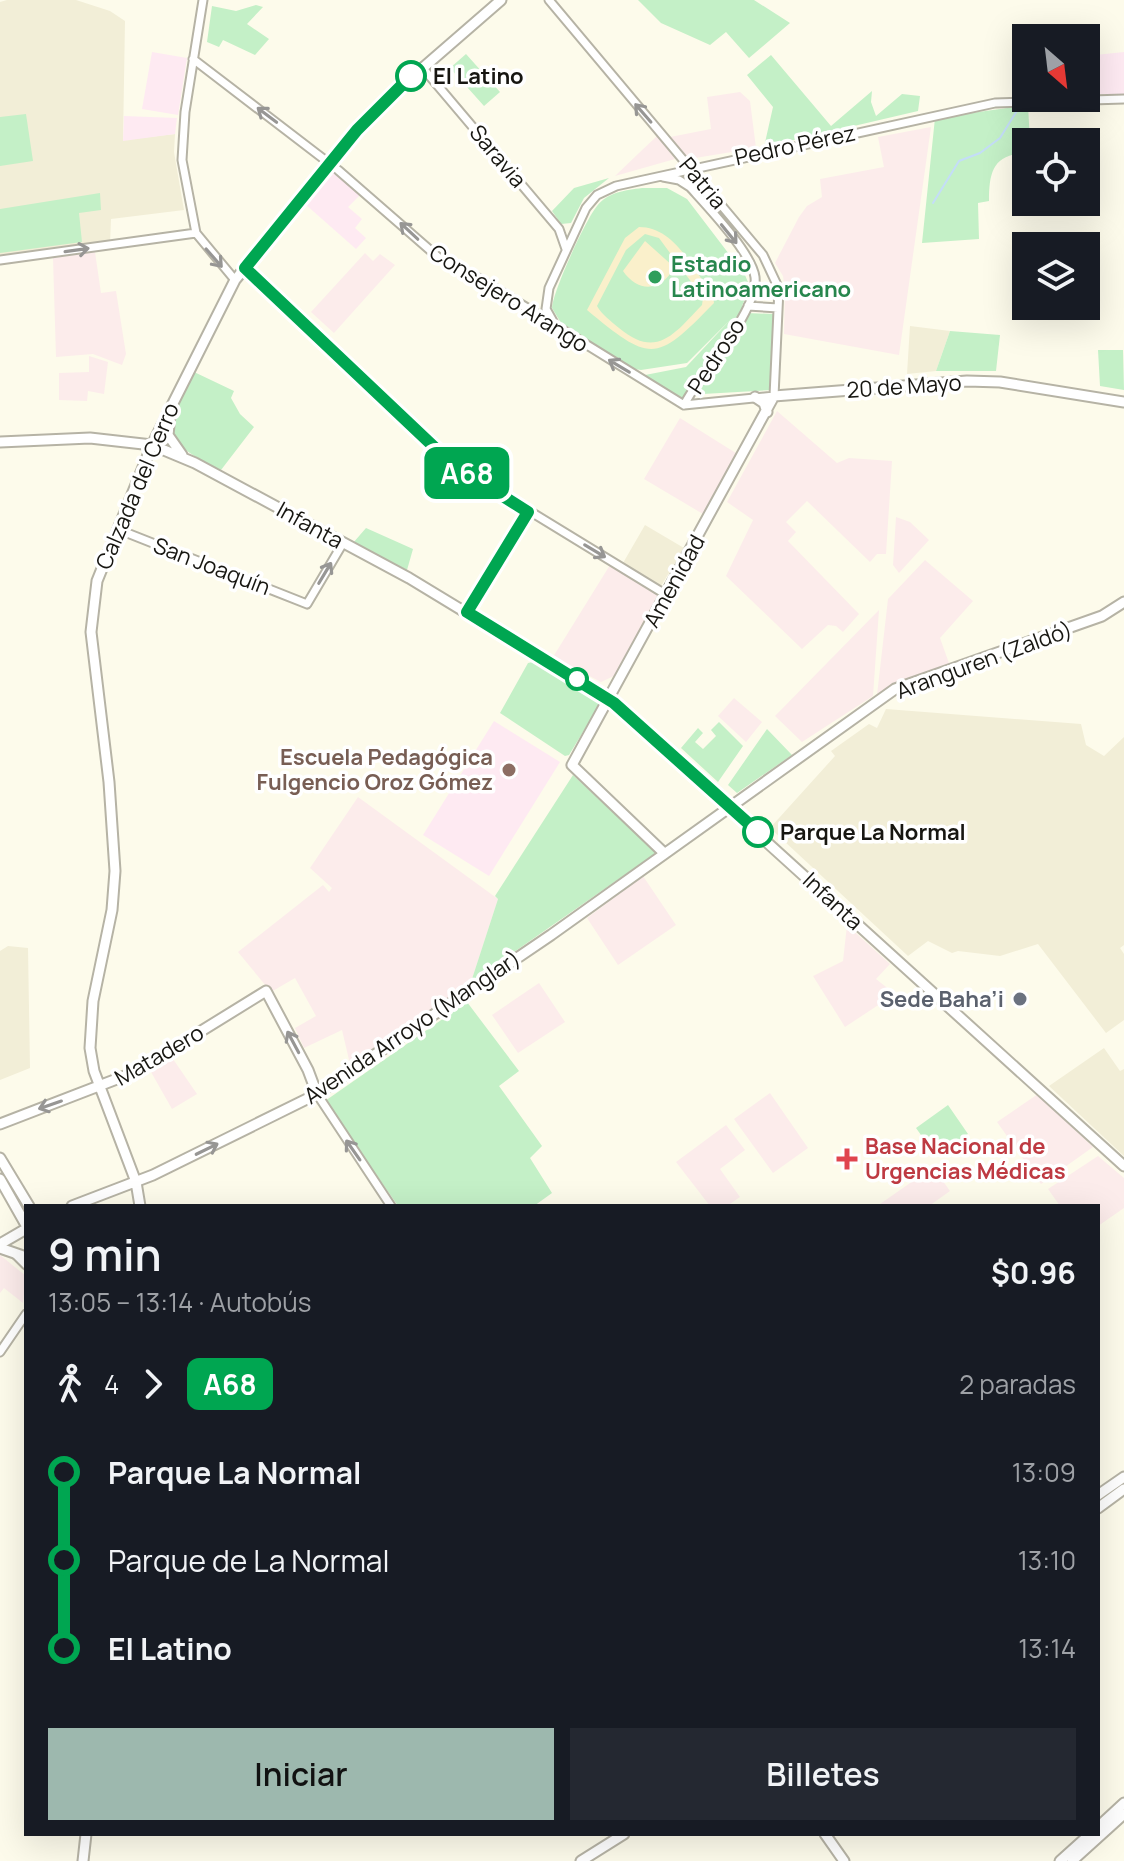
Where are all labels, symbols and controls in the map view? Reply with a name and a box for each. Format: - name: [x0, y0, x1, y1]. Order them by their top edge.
- north arrow: [1012, 24, 1100, 112]
- map controls: [1012, 24, 1100, 320]
- marker: El Latino: [396, 61, 426, 91]
- place label: El Latino: [433, 61, 524, 91]
- one-way arrow: [634, 103, 652, 123]
- one-way arrow: [257, 106, 278, 123]
- street label: Saravia: [463, 118, 533, 194]
- street label: Pedro Pérez: [732, 118, 858, 172]
- button: locate: [1012, 128, 1100, 216]
- street label: Patria: [673, 151, 733, 215]
- one-way arrow: [400, 223, 420, 241]
- one-way arrow: [720, 223, 737, 244]
- button: layers: [1012, 232, 1100, 320]
- street label: Consejero Arango: [424, 237, 594, 359]
- one-way arrow: [64, 242, 89, 257]
- one-way arrow: [205, 248, 223, 268]
- place label: Estadio Latinoamericano: [671, 249, 851, 304]
- marker: Estadio Latinoamericano: [646, 268, 664, 286]
- street label: Pedroso: [680, 312, 752, 400]
- one-way arrow: [608, 358, 631, 374]
- street label: 20 de Mayo: [846, 367, 962, 405]
- street label: Calzada del Cerro: [88, 398, 186, 574]
- line badge: A68: [421, 447, 513, 499]
- text: A68: [440, 454, 494, 492]
- street label: Infanta: [271, 494, 349, 556]
- street label: Amenidad: [636, 529, 712, 633]
- street label: San Joaquín: [149, 530, 275, 602]
- one-way arrow: [583, 544, 606, 560]
- one-way arrow: [318, 562, 333, 586]
- street label: Aranguren (Zaldó): [892, 614, 1076, 706]
- unlabelled marker: [566, 668, 588, 690]
- place label: Escuela Pedagógica Fulgencio Oroz Gómez: [256, 742, 493, 797]
- marker: Escuela Pedagógica Fulgencio Oroz Gómez: [500, 761, 518, 779]
- marker: Parque La Normal: [743, 817, 773, 847]
- place label: Parque La Normal: [780, 817, 966, 847]
- street label: Infanta: [796, 865, 870, 937]
- street label: Avenida Arroyo (Manglar): [298, 943, 526, 1111]
- place label: Sede Baha’i: [880, 984, 1004, 1014]
- marker: Sede Baha’i: [1011, 990, 1029, 1008]
- street label: Matadero: [109, 1017, 209, 1093]
- one-way arrow: [285, 1030, 301, 1054]
- one-way arrow: [37, 1098, 62, 1113]
- place label: Base Nacional de Urgencias Médicas: [865, 1131, 1066, 1186]
- one-way arrow: [345, 1140, 361, 1162]
- one-way arrow: [194, 1141, 218, 1156]
- marker: Base Nacional de Urgencias Médicas: [836, 1148, 858, 1170]
- text: 9 min: [48, 1224, 162, 1284]
- text: $0.96: [991, 1252, 1076, 1293]
- text: 13:05 – 13:14 · Autobús: [48, 1284, 311, 1320]
- icon: walk: [48, 1362, 92, 1406]
- icon: forward: [131, 1362, 175, 1406]
- text: A68: [203, 1365, 257, 1403]
- text: 4: [104, 1366, 119, 1402]
- text: 2 paradas: [959, 1366, 1076, 1402]
- text: Parque La Normal: [108, 1452, 361, 1493]
- text: 13:09: [1012, 1454, 1076, 1490]
- text: Parque de La Normal: [108, 1540, 390, 1581]
- text: 13:10: [1018, 1542, 1076, 1578]
- text: El Latino: [108, 1628, 232, 1669]
- text: 13:14: [1018, 1630, 1076, 1666]
- button: Iniciar: [48, 1728, 554, 1820]
- button: Billetes: [570, 1728, 1076, 1820]

